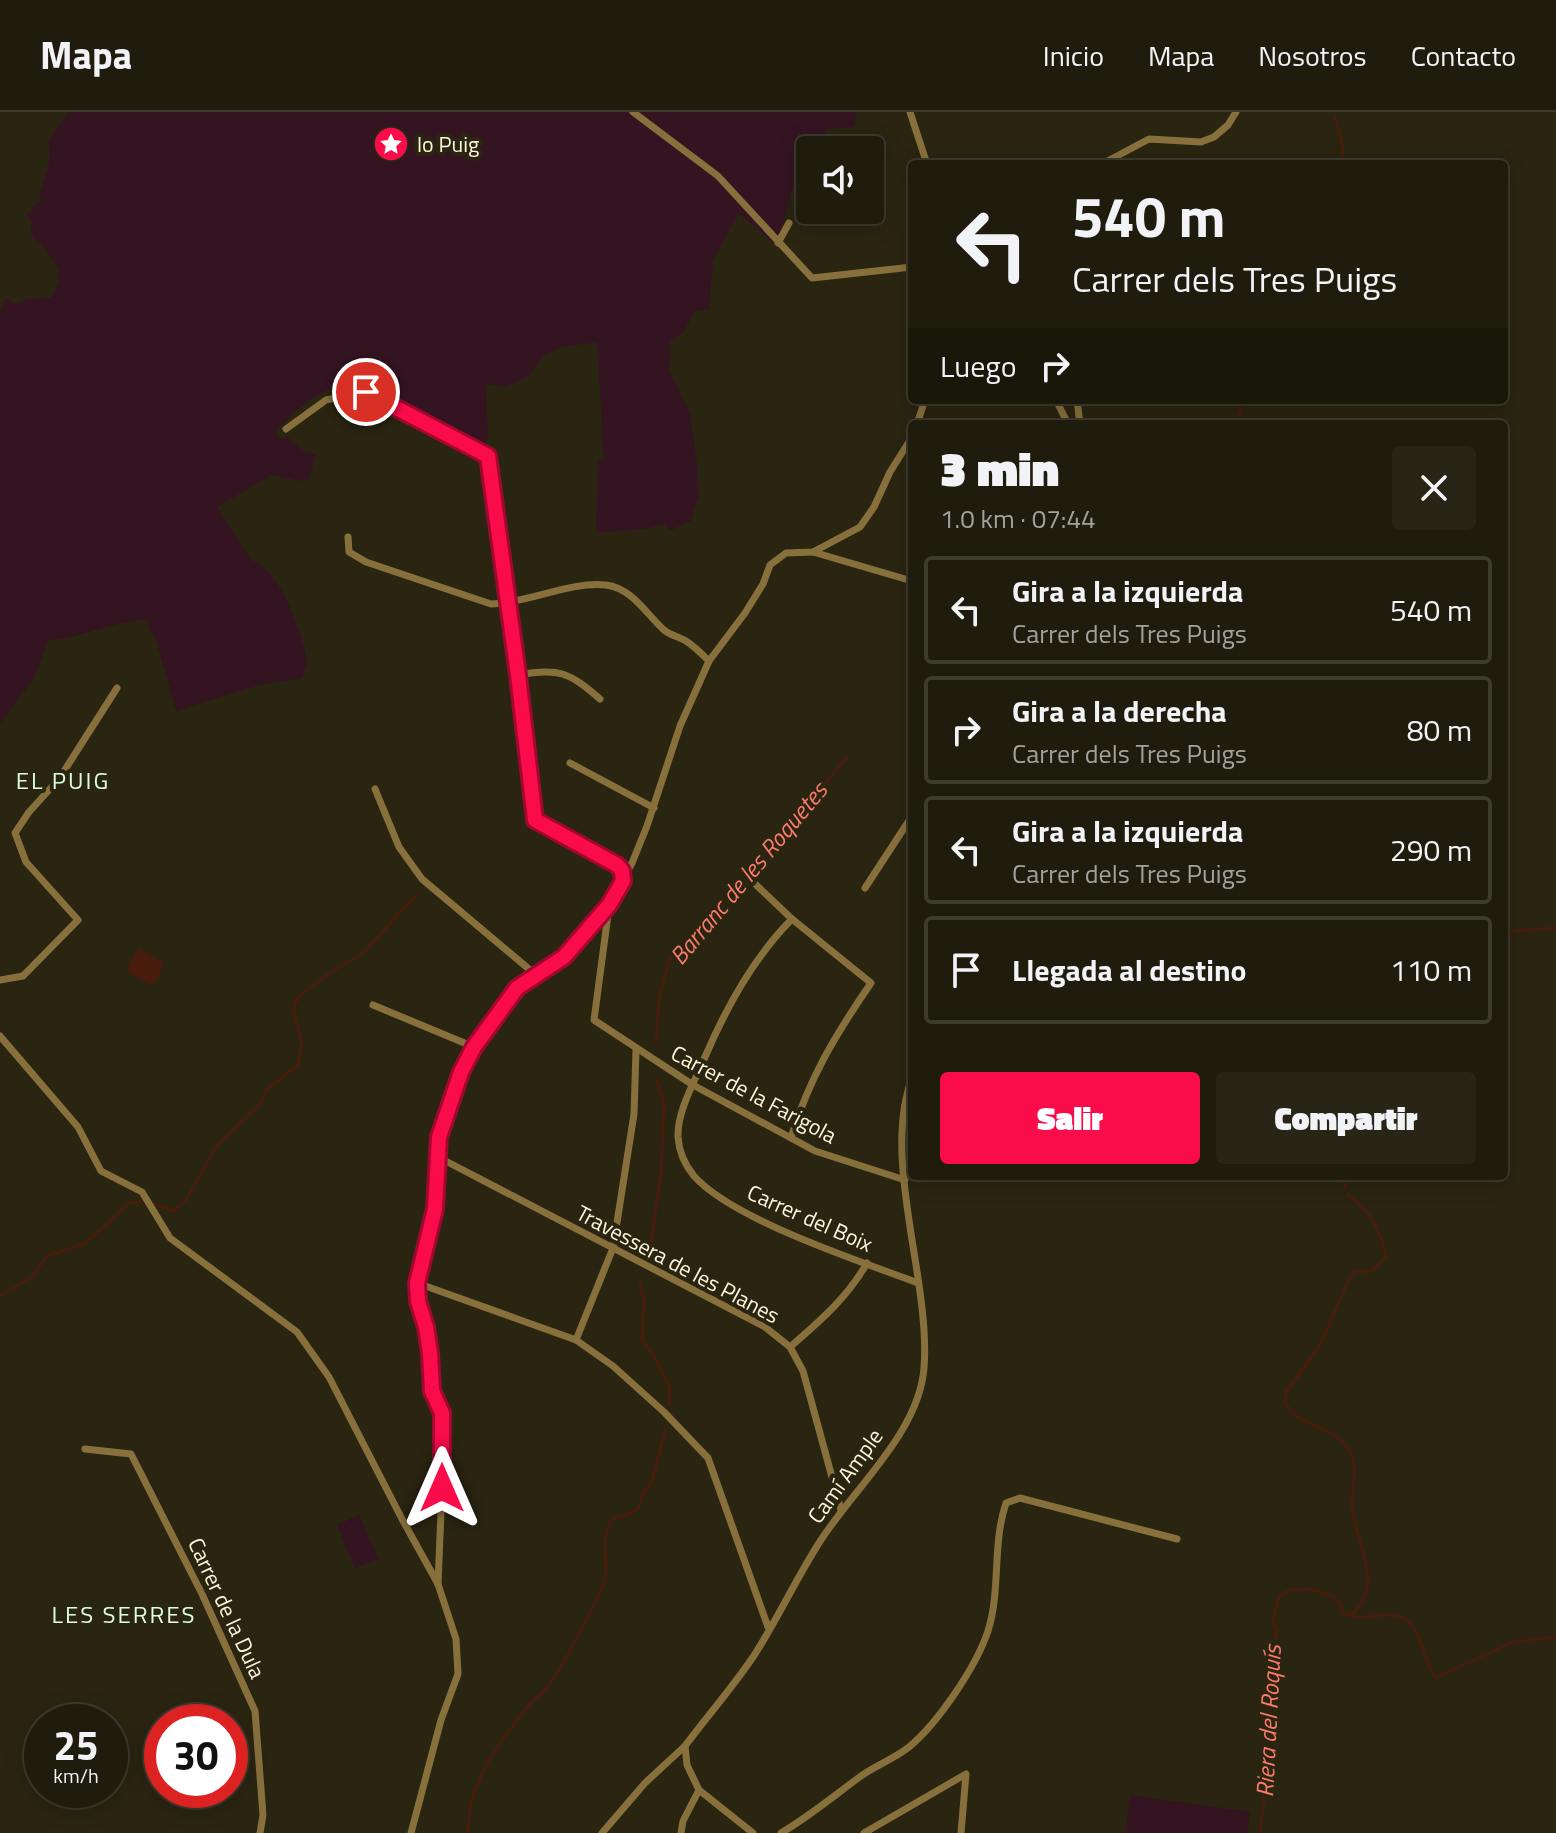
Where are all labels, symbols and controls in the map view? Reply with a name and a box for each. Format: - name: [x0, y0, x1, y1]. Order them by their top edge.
- text: Mapa: [40, 26, 132, 84]
- text: Inicio: [1043, 34, 1104, 77]
- text: Mapa: [1148, 34, 1214, 77]
- text: Nosotros: [1258, 34, 1367, 77]
- text: Contacto: [1411, 34, 1516, 77]
- place icon: lo Puig: [372, 125, 410, 163]
- place label: lo Puig: [417, 127, 479, 161]
- map controls: [796, 136, 884, 224]
- button: sound: [796, 136, 884, 224]
- text: 540 m: [1072, 174, 1225, 259]
- icon: left: [940, 192, 1044, 296]
- text: Carrer dels Tres Puigs: [1072, 251, 1397, 306]
- text: Luego: [940, 343, 1017, 389]
- icon: right: [1033, 344, 1077, 388]
- pin: [332, 358, 400, 426]
- icon: arrive: [344, 370, 388, 414]
- text: 3 min: [940, 432, 1059, 505]
- button: close: [1392, 446, 1476, 530]
- text: 1.0 km · 07:44: [940, 499, 1096, 538]
- text: Gira a la izquierda: [1012, 568, 1243, 614]
- text: 540 m: [1390, 587, 1472, 633]
- icon: left: [944, 588, 988, 632]
- text: Carrer dels Tres Puigs: [1012, 614, 1247, 653]
- text: Gira a la derecha: [1012, 688, 1227, 734]
- text: 80 m: [1407, 707, 1472, 753]
- icon: right: [944, 708, 988, 752]
- text: Carrer dels Tres Puigs: [1012, 734, 1247, 773]
- district label: EL PUIG: [16, 762, 110, 798]
- water label: Barranc de les Roquetes: [661, 772, 837, 972]
- text: Gira a la izquierda: [1012, 808, 1243, 854]
- text: 290 m: [1390, 827, 1472, 873]
- icon: left: [944, 828, 988, 872]
- text: Carrer dels Tres Puigs: [1012, 854, 1247, 893]
- text: Llegada al destino: [1012, 947, 1246, 993]
- text: 110 m: [1390, 947, 1472, 993]
- icon: arrive: [944, 948, 988, 992]
- street label: Carrer de la Farigola: [665, 1036, 843, 1152]
- button: Salir: [940, 1072, 1200, 1164]
- button: Compartir: [1216, 1072, 1476, 1164]
- street label: Carrer del Boix: [742, 1175, 878, 1261]
- street label: Travessera de les Planes: [570, 1196, 786, 1332]
- street label: Camí Ample: [799, 1421, 891, 1531]
- position arrow: [400, 1446, 484, 1530]
- street label: Carrer de la Dula: [179, 1532, 275, 1684]
- district label: LES SERRES: [51, 1596, 197, 1632]
- water label: Riera del Roquís: [1246, 1642, 1290, 1798]
- speed limit sign: 30: [144, 1704, 248, 1808]
- text: 25: [54, 1715, 98, 1776]
- text: km/h: [53, 1760, 99, 1791]

